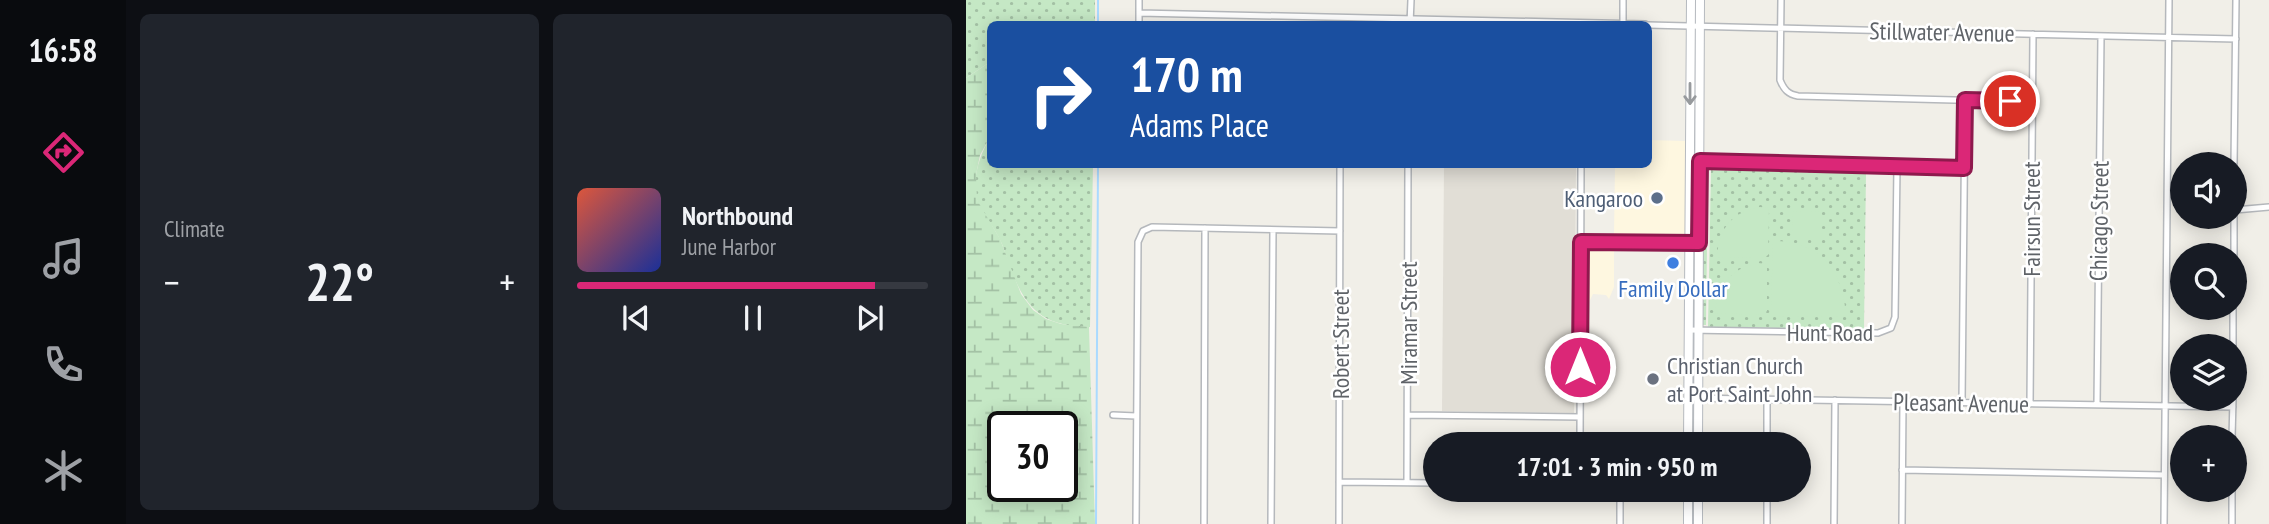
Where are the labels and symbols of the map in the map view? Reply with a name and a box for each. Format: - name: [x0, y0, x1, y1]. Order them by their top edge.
- street label: Stillwater Avenue: [1869, 15, 2015, 49]
- pin: [1980, 71, 2040, 131]
- one-way arrow: [1683, 82, 1697, 105]
- street label: Chicago Street: [2082, 160, 2116, 281]
- street label: Fairsun Street: [2016, 161, 2047, 277]
- place label: Kangaroo: [1564, 183, 1643, 214]
- marker: Kangaroo: [1649, 190, 1665, 206]
- marker: Family Dollar: [1665, 255, 1681, 271]
- street label: Miramar Street: [1393, 261, 1424, 385]
- place label: Family Dollar: [1618, 273, 1728, 304]
- street label: Robert Street: [1325, 289, 1356, 399]
- street label: Hunt Road: [1787, 317, 1873, 348]
- position arrow: [1543, 330, 1617, 404]
- place label: Christian Church at Port Saint John: [1667, 350, 1812, 409]
- marker: Christian Church at Port Saint John: [1645, 371, 1661, 387]
- street label: Pleasant Avenue: [1893, 386, 2029, 420]
- speed limit sign: 30: [987, 411, 1078, 502]

